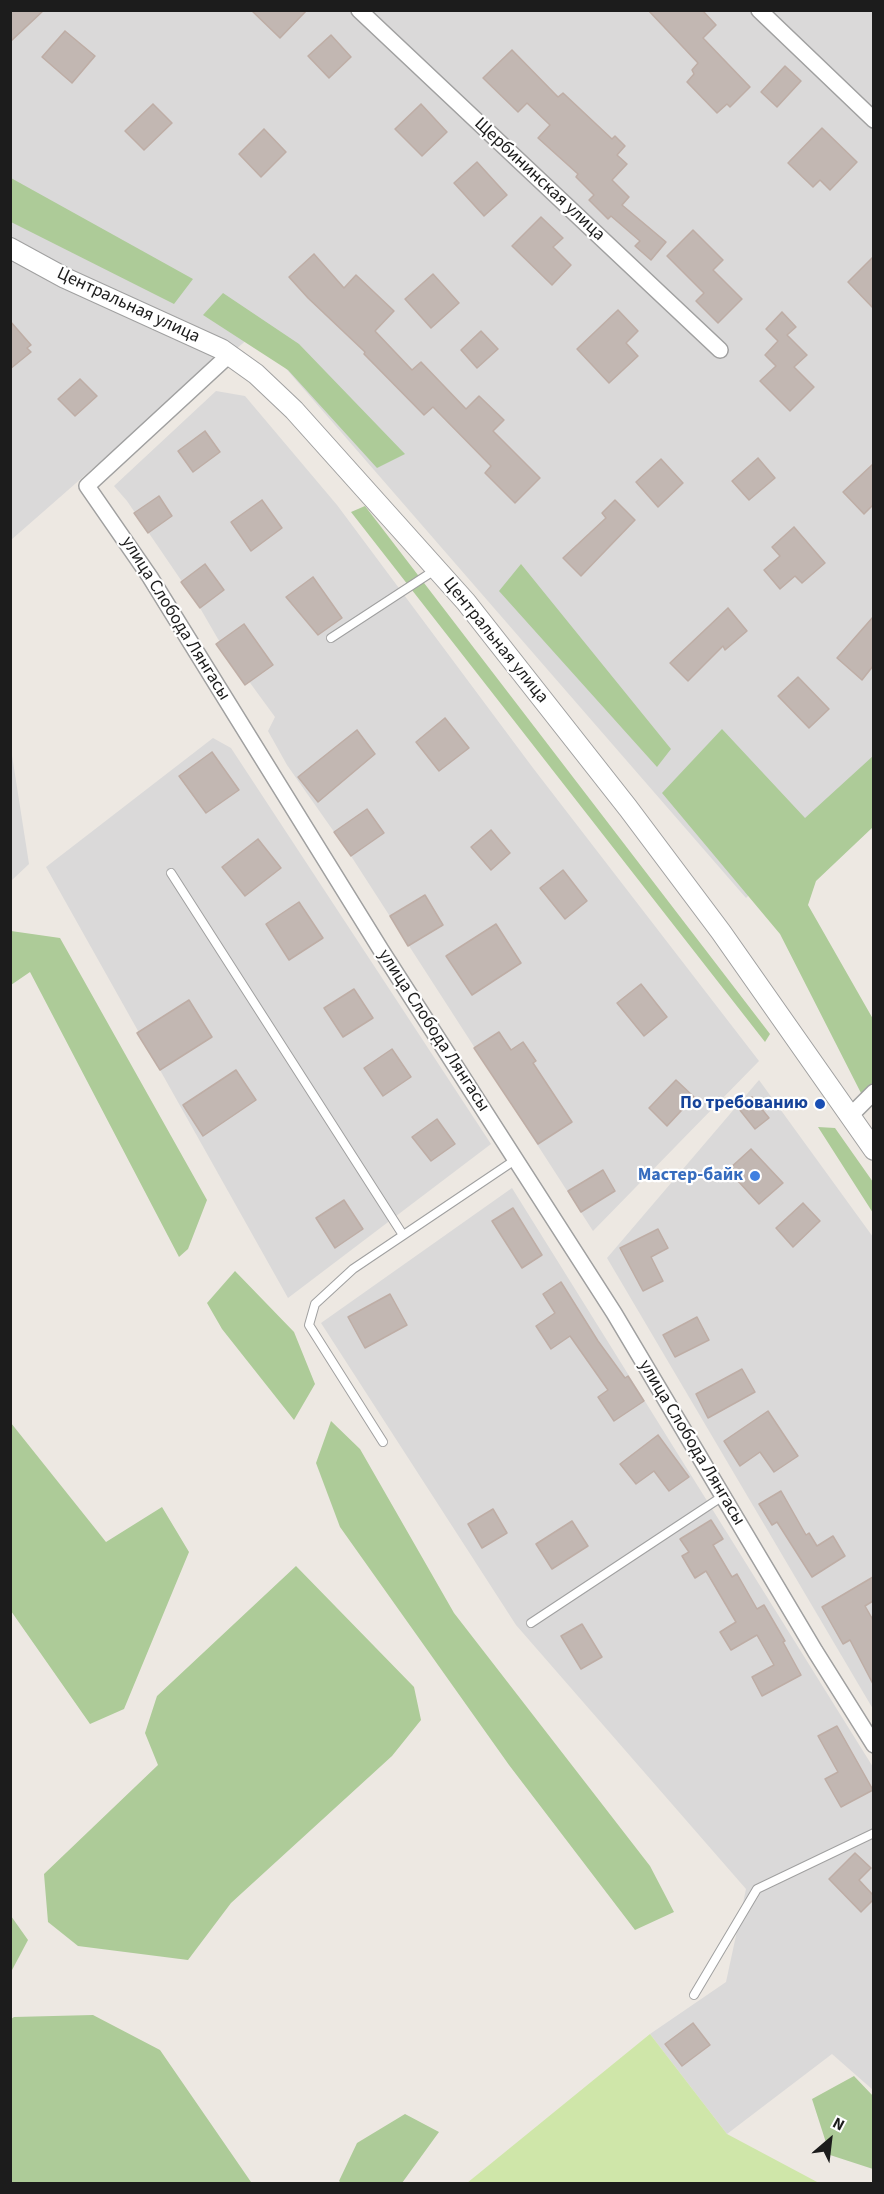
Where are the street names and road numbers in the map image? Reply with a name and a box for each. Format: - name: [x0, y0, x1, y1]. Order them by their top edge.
- street label: Щербининская улица: [469, 114, 609, 246]
- street label: Центральная улица: [53, 263, 203, 349]
- street label: улица Слобода Лянгасы: [116, 533, 234, 705]
- street label: Центральная улица: [438, 574, 552, 708]
- street label: улица Слобода Лянгасы: [372, 946, 494, 1116]
- street label: улица Слобода Лянгасы: [633, 1356, 749, 1530]

